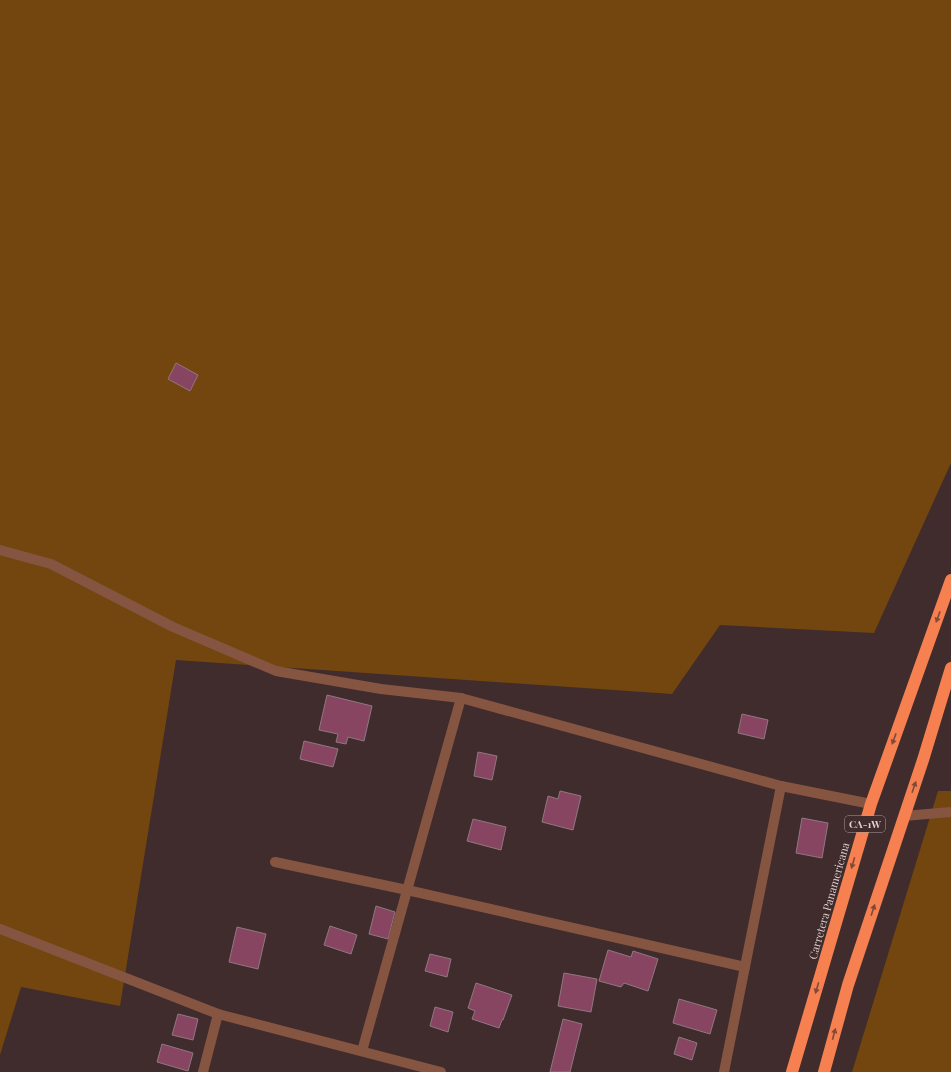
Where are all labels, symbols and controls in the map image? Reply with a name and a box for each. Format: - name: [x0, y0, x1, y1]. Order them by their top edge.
- one-way arrow: [934, 611, 940, 623]
- one-way arrow: [891, 734, 897, 746]
- one-way arrow: [911, 781, 917, 793]
- road number: CA-1W: [845, 816, 885, 832]
- street label: Carretera Panamericana: [805, 840, 853, 961]
- one-way arrow: [850, 857, 856, 869]
- one-way arrow: [870, 904, 876, 916]
- one-way arrow: [814, 982, 820, 994]
- one-way arrow: [831, 1028, 837, 1040]

